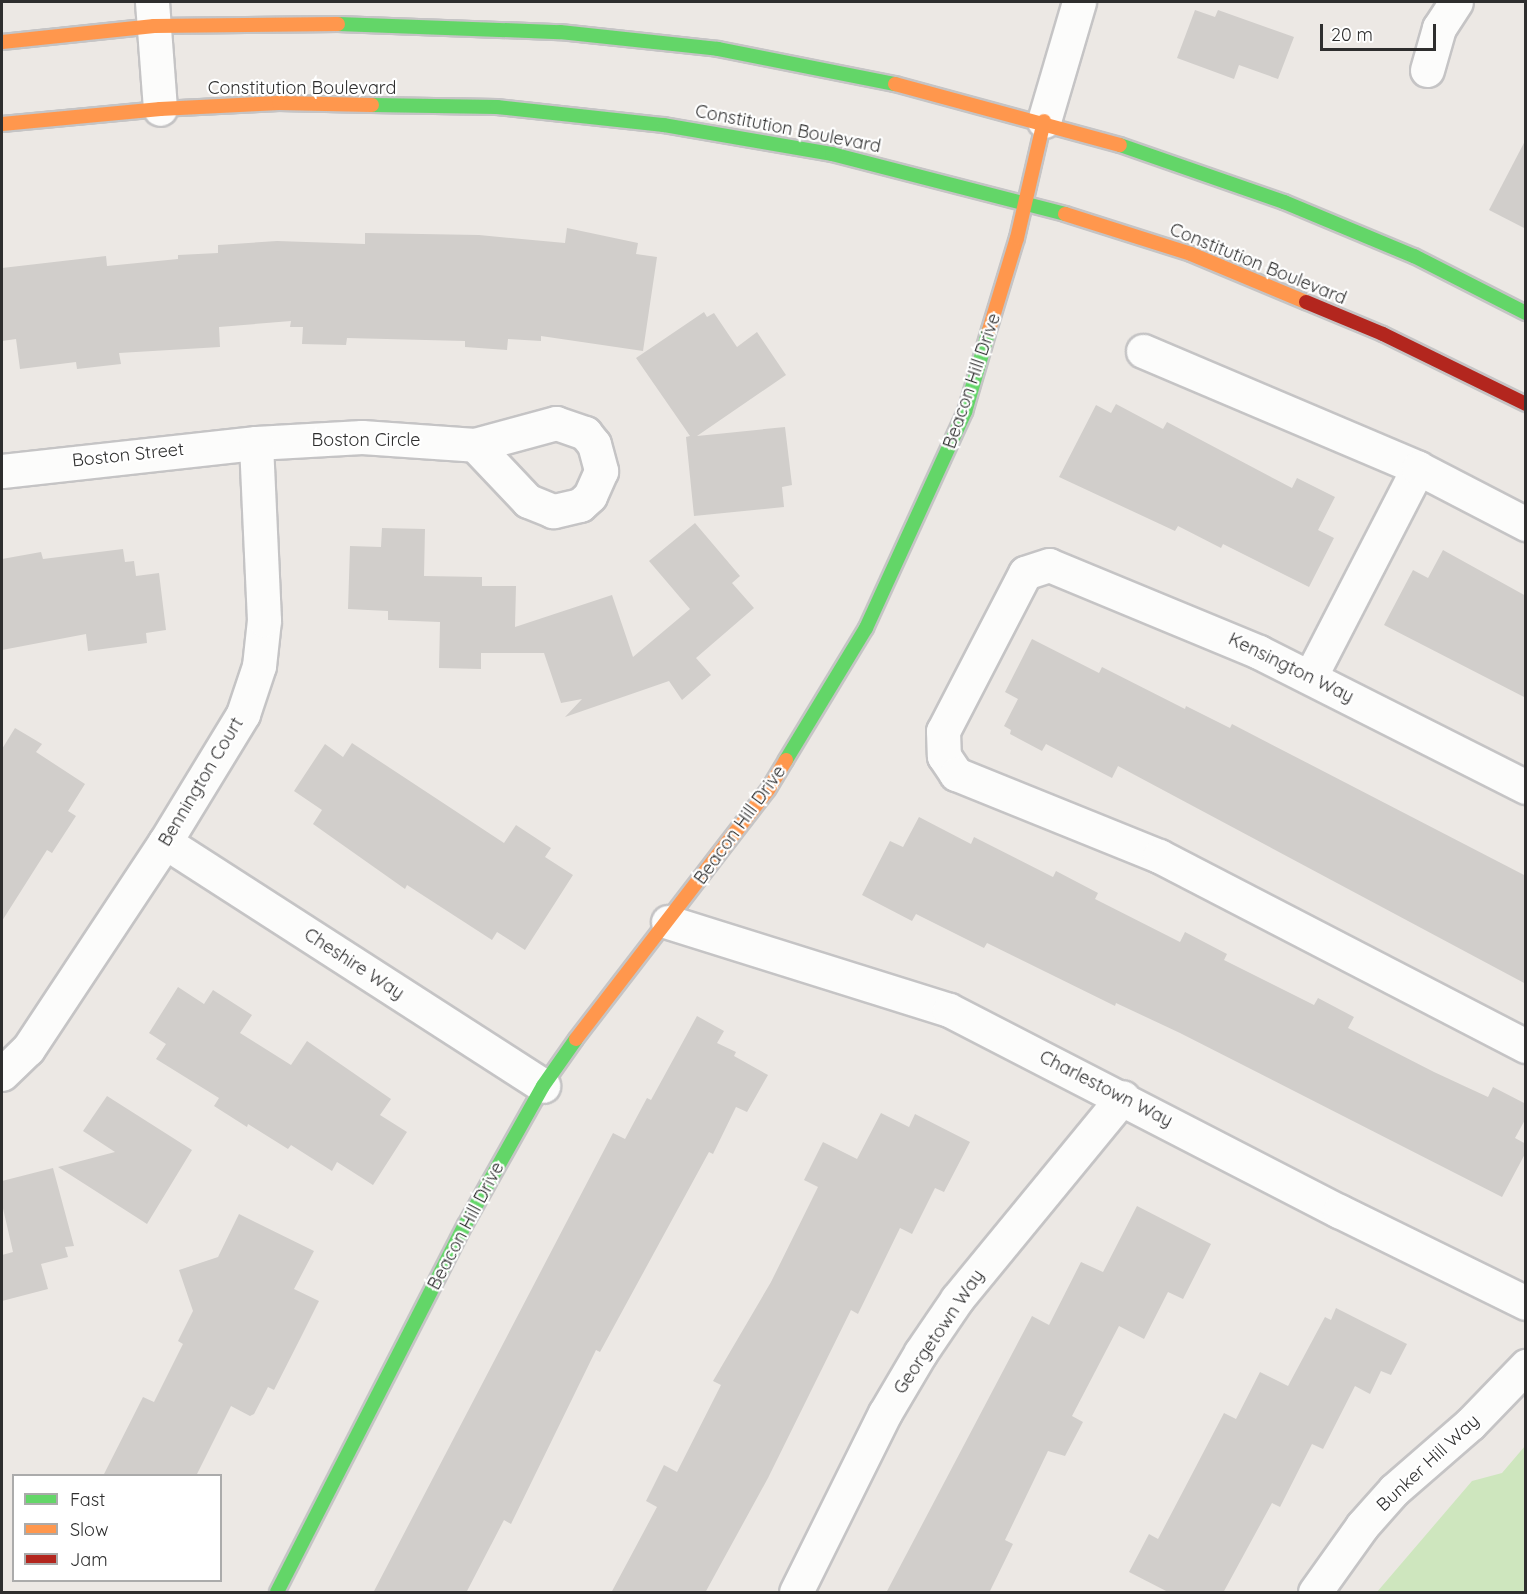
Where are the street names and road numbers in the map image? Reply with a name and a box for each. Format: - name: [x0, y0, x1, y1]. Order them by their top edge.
- street label: Constitution Boulevard: [208, 77, 396, 99]
- street label: Constitution Boulevard: [693, 100, 883, 158]
- street label: Constitution Boulevard: [1167, 219, 1349, 309]
- street label: Beacon Hill Drive: [939, 310, 1005, 452]
- street label: Boston Circle: [312, 429, 420, 451]
- street label: Boston Street: [71, 438, 185, 472]
- street label: Kensington Way: [1225, 628, 1357, 708]
- street label: Bennington Court: [154, 714, 248, 850]
- street label: Beacon Hill Drive: [690, 761, 790, 889]
- street label: Cheshire Way: [300, 924, 408, 1004]
- street label: Charlestown Way: [1036, 1046, 1176, 1132]
- street label: Beacon Hill Drive: [423, 1158, 509, 1294]
- street label: Georgetown Way: [889, 1266, 989, 1398]
- street label: Bunker Hill Way: [1372, 1410, 1484, 1516]

